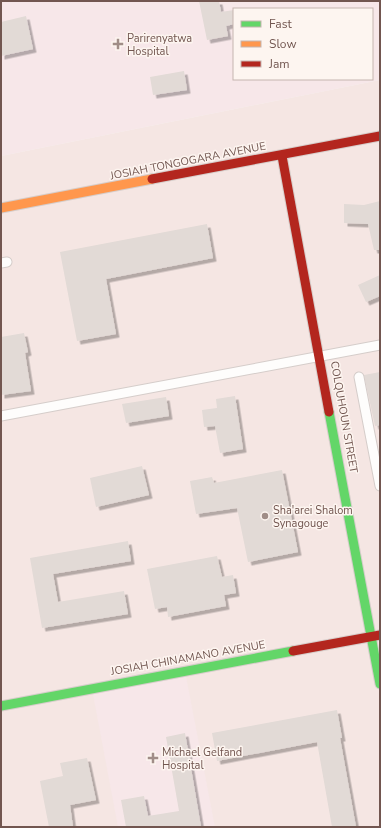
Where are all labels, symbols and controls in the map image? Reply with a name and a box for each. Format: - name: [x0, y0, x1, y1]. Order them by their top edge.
- legend: [233, 8, 373, 80]
- text: Fast: [269, 16, 292, 32]
- place label: Parirenyatwa Hospital: [127, 31, 192, 59]
- text: Slow: [269, 36, 297, 52]
- marker: Parirenyatwa Hospital: [112, 38, 124, 50]
- text: Jam: [268, 56, 290, 72]
- street label: JOSIAH TONGOGARA AVENUE: [108, 139, 267, 184]
- street label: COLQUHOUN STREET: [327, 360, 361, 474]
- place label: Sha'arei Shalom Synagouge: [273, 503, 353, 531]
- marker: Sha'arei Shalom Synagouge: [260, 511, 270, 521]
- street label: JOSIAH CHINAMANO AVENUE: [109, 637, 266, 679]
- place label: Michael Gelfand Hospital: [162, 745, 242, 773]
- marker: Michael Gelfand Hospital: [147, 752, 159, 764]

